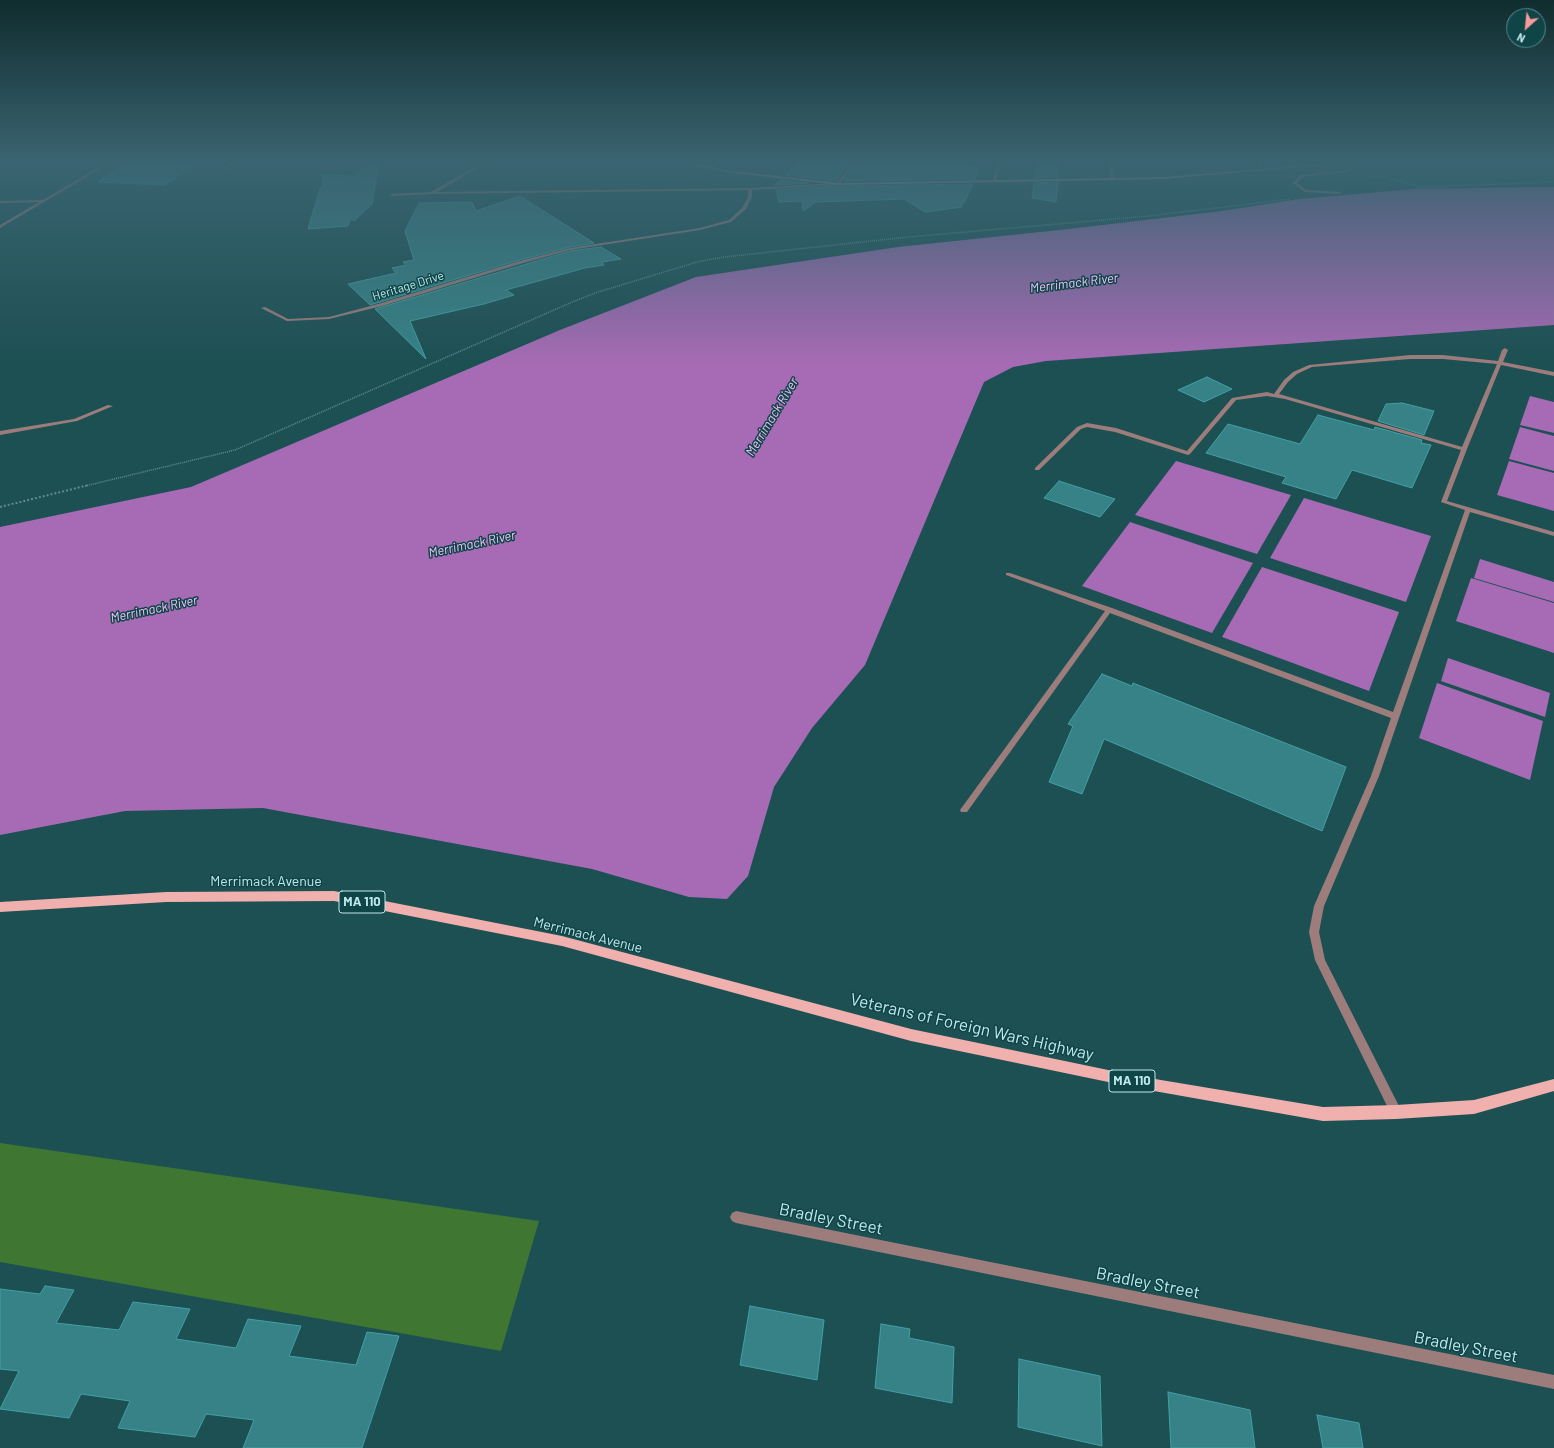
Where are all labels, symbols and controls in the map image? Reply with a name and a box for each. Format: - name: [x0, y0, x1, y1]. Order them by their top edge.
- north arrow: [1506, 8, 1546, 48]
- text: N: [1515, 31, 1527, 46]
- street label: Heritage Drive: [370, 268, 446, 304]
- water label: Merrimack River: [1029, 270, 1119, 296]
- water label: Merrimack River: [742, 375, 802, 459]
- water label: Merrimack River: [427, 527, 517, 561]
- water label: Merrimack River: [109, 592, 199, 626]
- street label: Merrimack Avenue: [210, 873, 322, 889]
- road number: MA 110: [339, 891, 385, 913]
- street label: Merrimack Avenue: [532, 913, 644, 957]
- street label: Veterans of Foreign Wars Highway: [848, 989, 1096, 1065]
- road number: MA 110: [1109, 1070, 1155, 1092]
- street label: Bradley Street: [777, 1199, 885, 1239]
- street label: Bradley Street: [1094, 1263, 1202, 1303]
- street label: Bradley Street: [1412, 1327, 1520, 1367]

